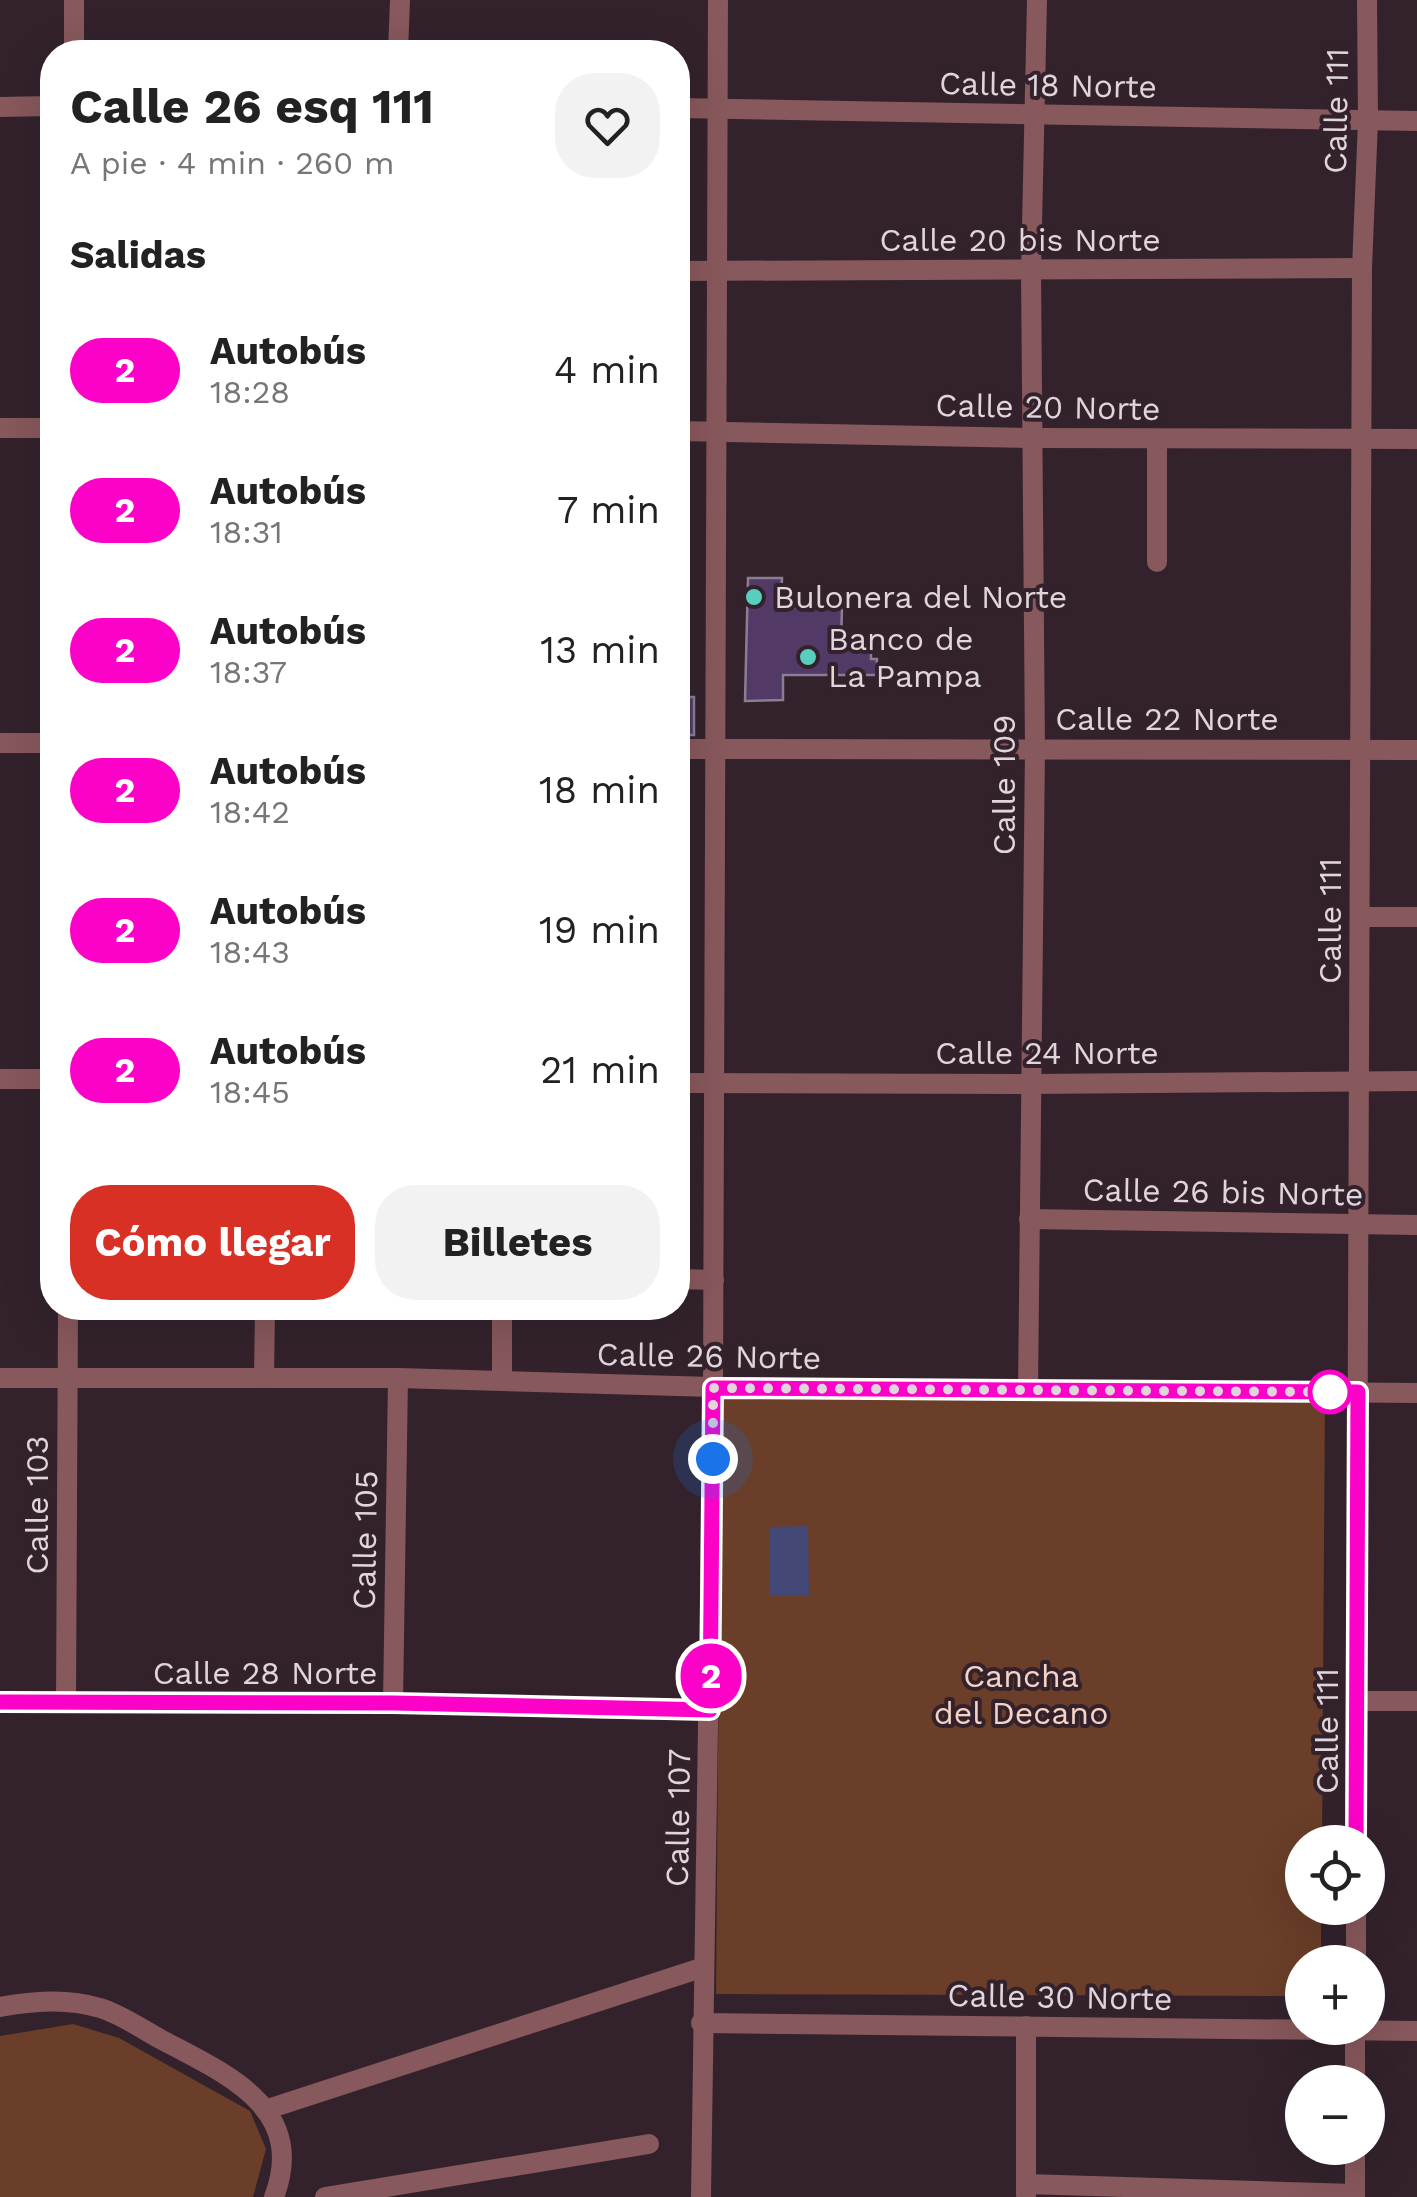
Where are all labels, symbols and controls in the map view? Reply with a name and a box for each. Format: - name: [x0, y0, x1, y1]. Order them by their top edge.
- street label: Calle 111: [1316, 48, 1356, 174]
- street label: Calle 18 Norte: [939, 64, 1157, 106]
- button: heart: [555, 73, 660, 178]
- text: Calle 26 esq 111: [70, 78, 434, 135]
- text: A pie · 4 min · 260 m: [70, 144, 395, 182]
- street label: Calle 20 bis Norte: [879, 221, 1161, 259]
- text: Salidas: [70, 233, 206, 277]
- text: Autobús: [210, 329, 366, 373]
- text: 4 min: [554, 348, 660, 392]
- text: 2: [115, 349, 135, 391]
- text: 18:28: [210, 373, 290, 411]
- street label: Calle 20 Norte: [935, 386, 1161, 428]
- text: Autobús: [210, 469, 366, 513]
- text: 7 min: [557, 488, 660, 532]
- text: 2: [115, 489, 135, 531]
- text: 18:31: [210, 513, 283, 551]
- place label: Bulonera del Norte: [774, 578, 1067, 616]
- marker: Bulonera del Norte: [743, 586, 765, 608]
- text: Autobús: [210, 609, 366, 653]
- place label: Banco de La Pampa: [828, 620, 982, 695]
- text: 13 min: [540, 628, 660, 672]
- text: 2: [115, 629, 135, 671]
- marker: Banco de La Pampa: [797, 646, 819, 668]
- text: 18:37: [210, 653, 287, 691]
- street label: Calle 22 Norte: [1055, 700, 1279, 738]
- street label: Calle 109: [985, 715, 1023, 855]
- text: Autobús: [210, 749, 366, 793]
- text: 18 min: [539, 768, 660, 812]
- text: 2: [115, 769, 135, 811]
- text: 18:42: [210, 793, 290, 831]
- street label: Calle 111: [1311, 858, 1349, 984]
- text: Autobús: [210, 889, 366, 933]
- text: 19 min: [539, 908, 660, 952]
- text: 2: [115, 909, 135, 951]
- text: 18:43: [210, 933, 290, 971]
- text: Autobús: [210, 1029, 366, 1073]
- street label: Calle 24 Norte: [935, 1034, 1159, 1072]
- text: 21 min: [540, 1048, 660, 1092]
- text: 2: [115, 1049, 135, 1091]
- text: 18:45: [210, 1073, 290, 1111]
- street label: Calle 26 bis Norte: [1082, 1171, 1364, 1213]
- button: Cómo llegar: [70, 1185, 355, 1300]
- button: Billetes: [375, 1185, 660, 1300]
- street label: Calle 26 Norte: [596, 1335, 822, 1377]
- unlabelled marker: [1309, 1371, 1351, 1413]
- your location: [688, 1434, 738, 1484]
- street label: Calle 103: [18, 1436, 56, 1574]
- street label: Calle 105: [345, 1470, 385, 1610]
- line badge: 2: [678, 1644, 744, 1708]
- street label: Calle 28 Norte: [153, 1654, 377, 1692]
- text: 2: [701, 1655, 721, 1697]
- park label: Cancha del Decano: [934, 1657, 1108, 1732]
- street label: Calle 111: [1308, 1668, 1346, 1794]
- street label: Calle 107: [658, 1749, 698, 1887]
- map controls: [1285, 1825, 1385, 2165]
- button: locate: [1285, 1825, 1385, 1925]
- button: +: [1285, 1945, 1385, 2045]
- street label: Calle 30 Norte: [947, 1976, 1173, 2018]
- button: −: [1285, 2065, 1385, 2165]

